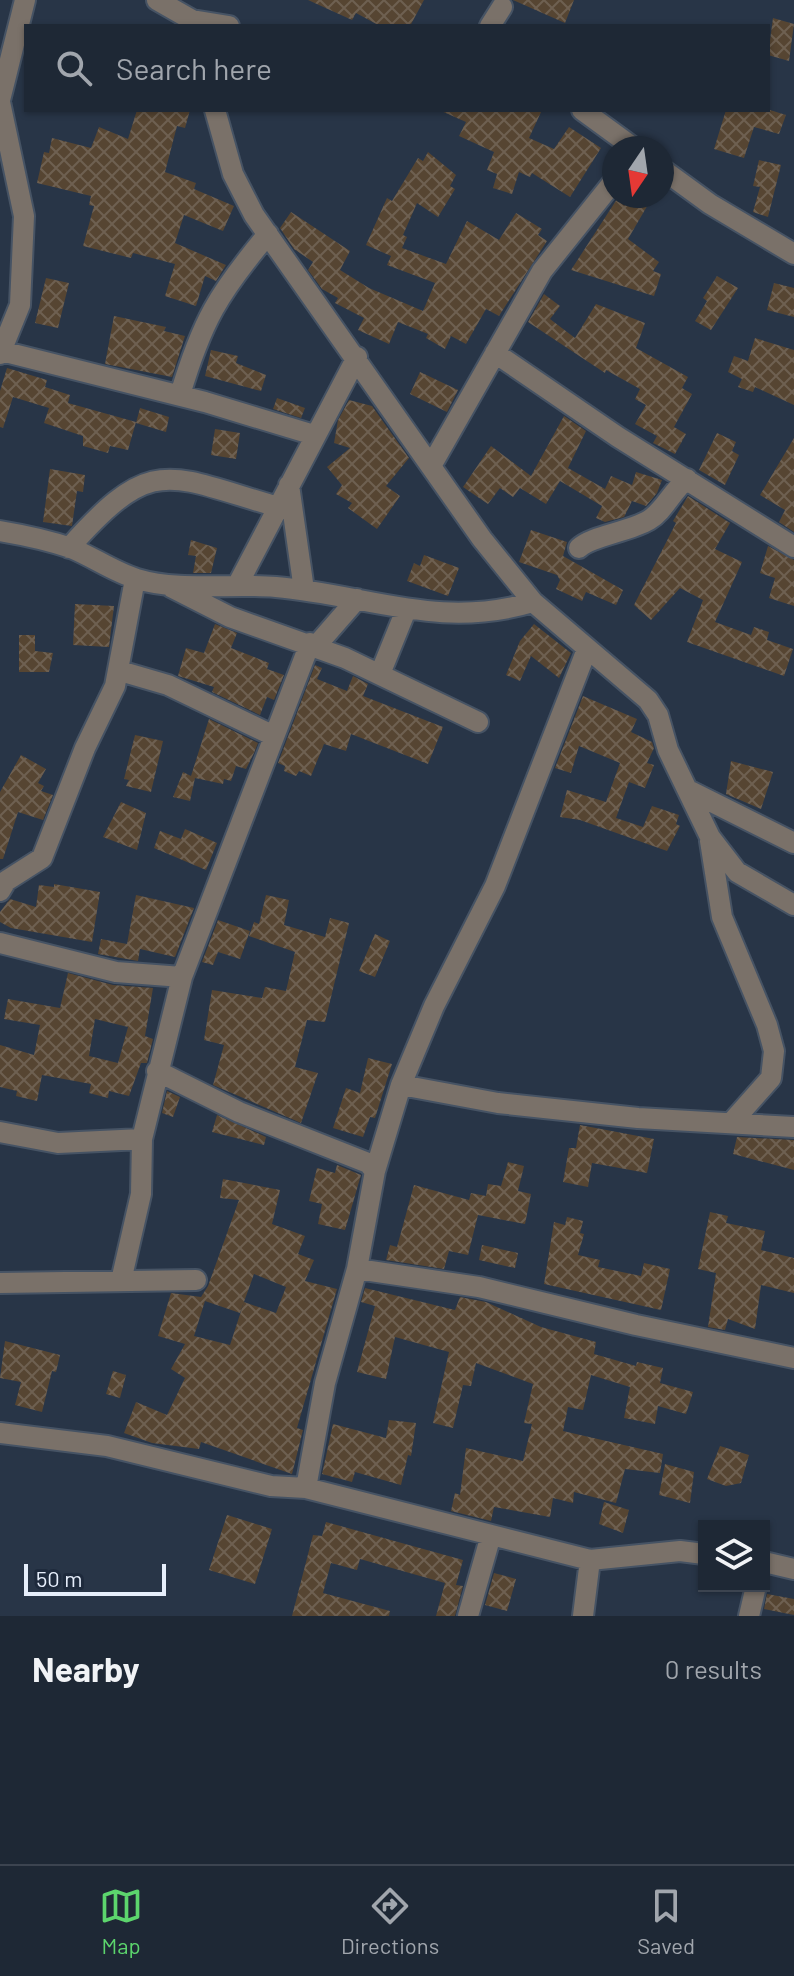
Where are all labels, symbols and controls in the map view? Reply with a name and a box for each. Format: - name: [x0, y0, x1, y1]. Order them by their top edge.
- search box: [24, 24, 770, 112]
- icon: search: [52, 46, 96, 90]
- text: Search here: [116, 50, 272, 86]
- north arrow: [602, 136, 674, 208]
- map controls: [698, 1520, 770, 1592]
- button: layers: [698, 1520, 770, 1592]
- scale bar: [24, 1560, 166, 1596]
- text: 50 m: [36, 1565, 82, 1591]
- text: Nearby: [32, 1648, 140, 1689]
- text: 0 results: [665, 1653, 762, 1684]
- tab: Map: [99, 1884, 143, 1958]
- tab: Directions: [341, 1884, 439, 1958]
- tab: Saved: [637, 1884, 695, 1958]

